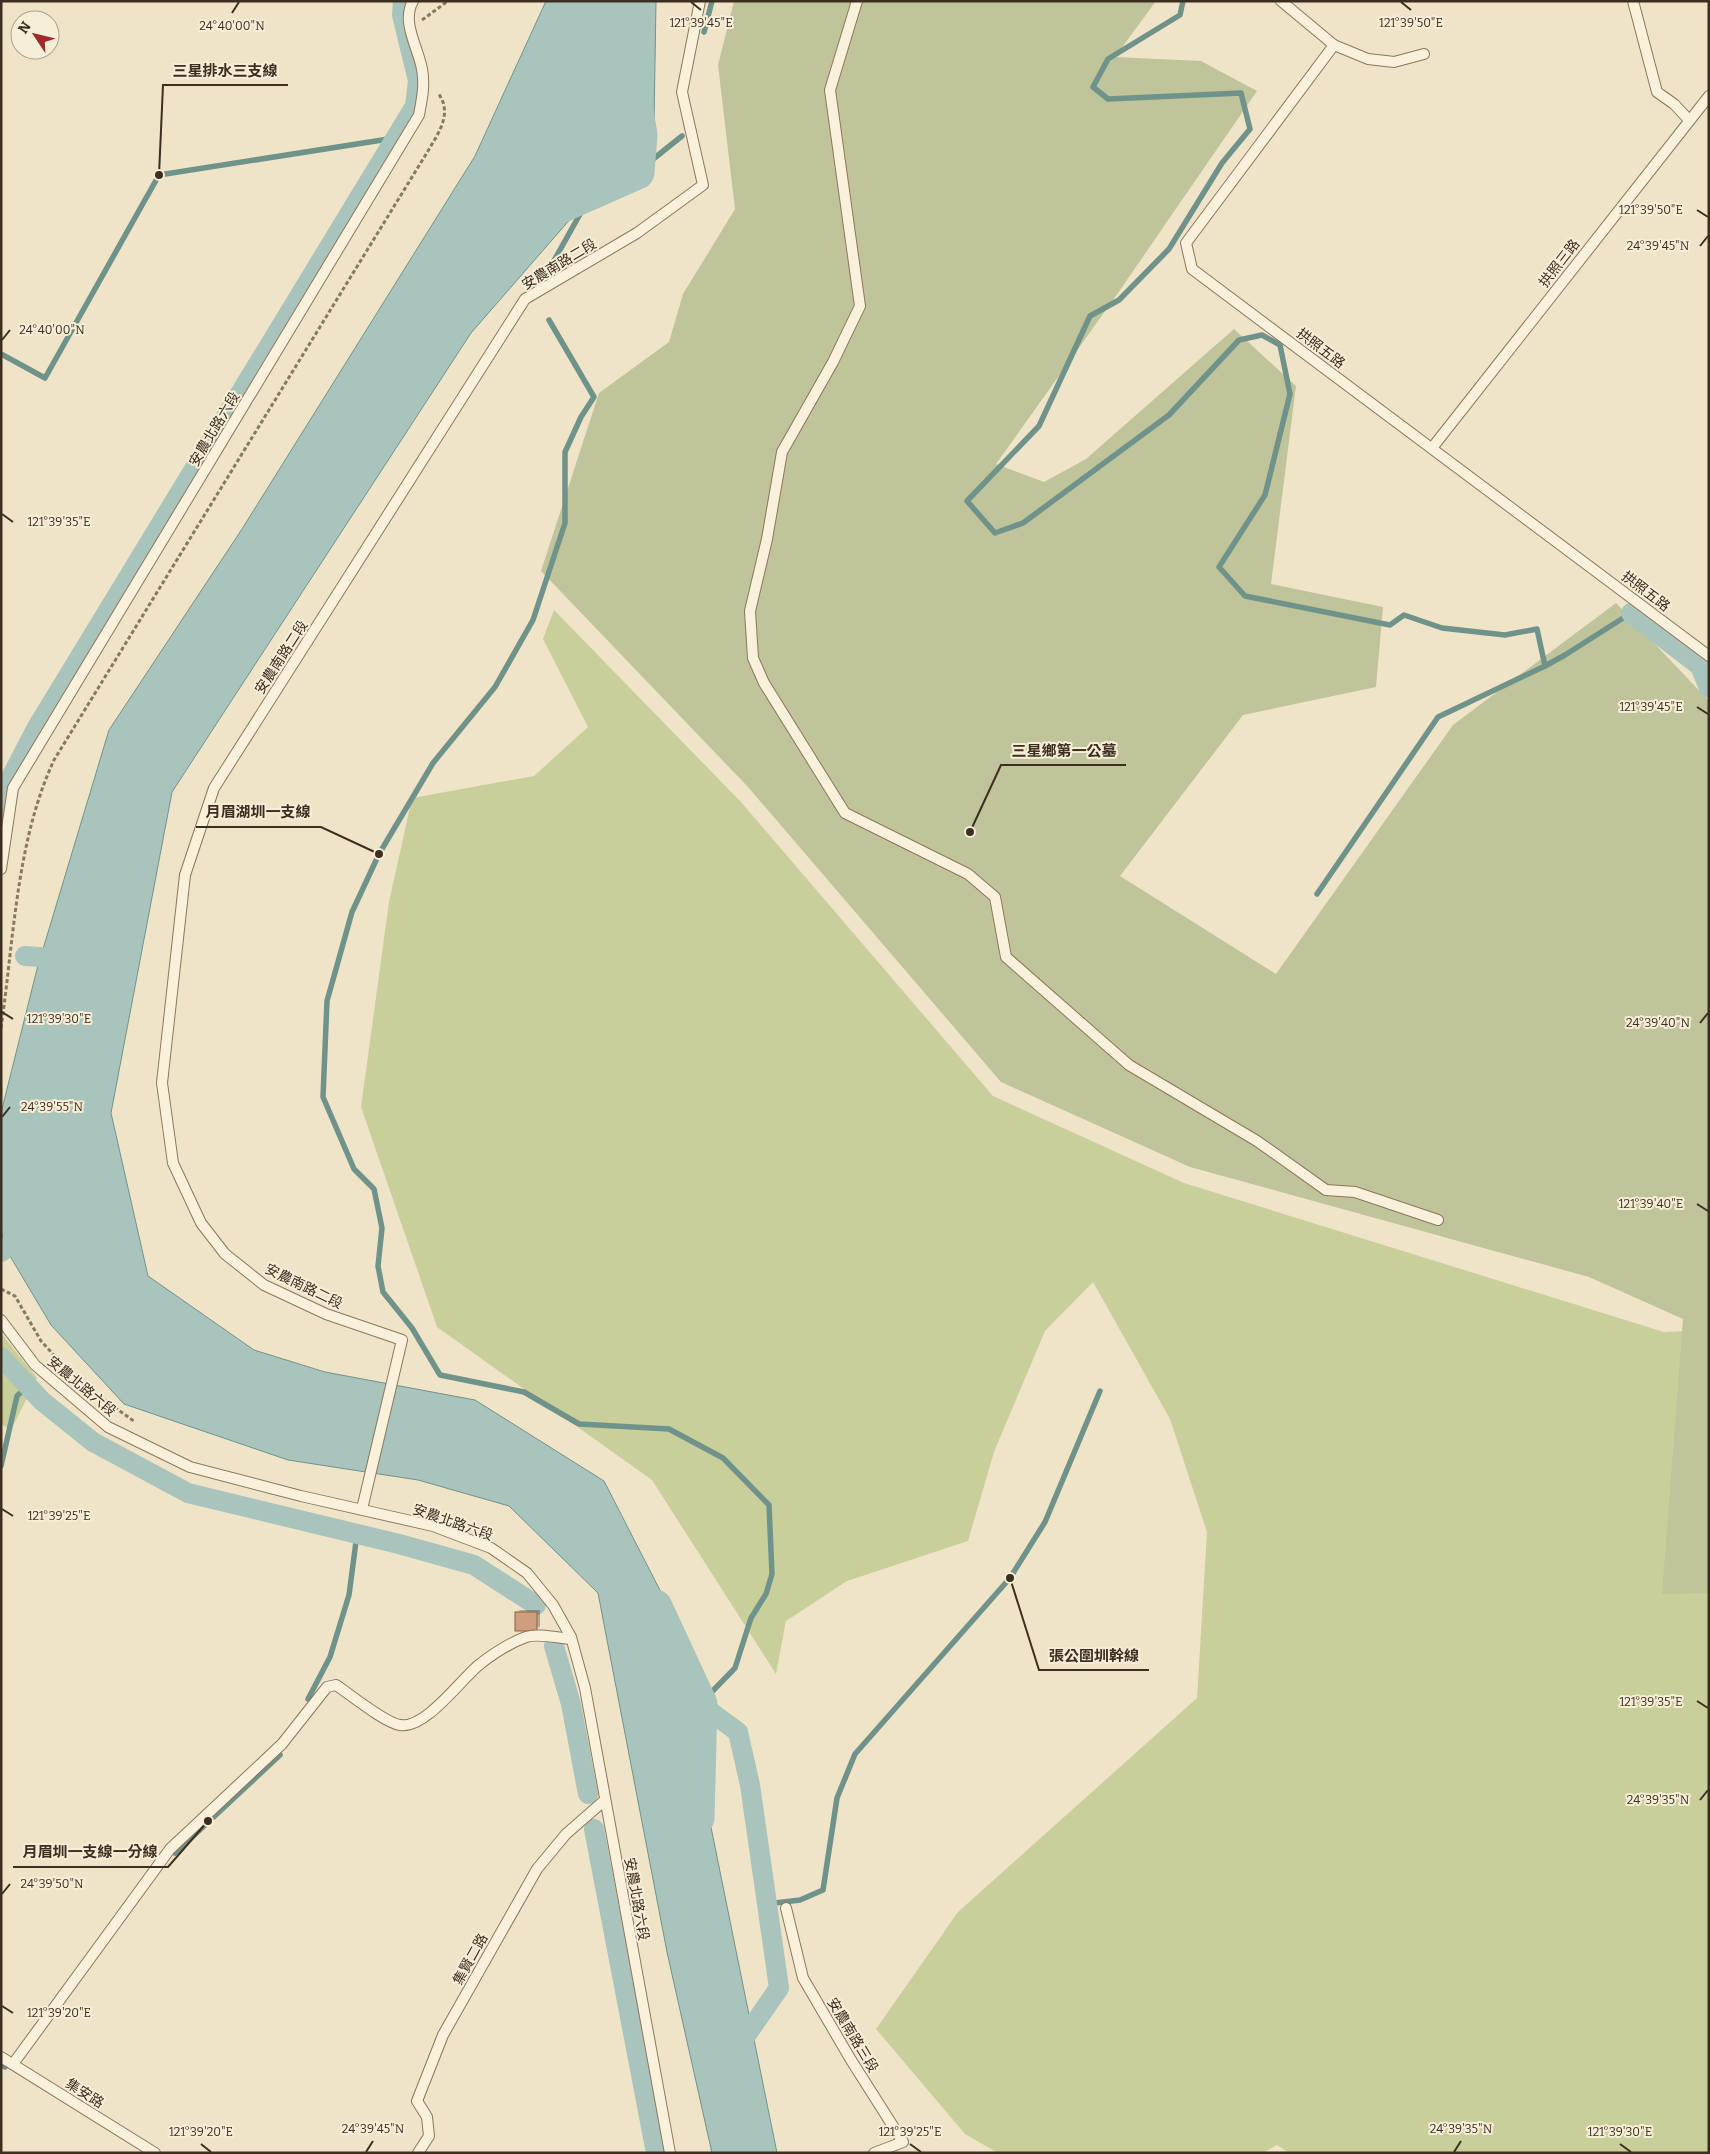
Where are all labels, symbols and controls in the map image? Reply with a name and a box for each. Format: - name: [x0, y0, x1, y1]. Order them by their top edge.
- north arrow: [10, 10, 60, 60]
- text: 121°39'45"E: [669, 16, 733, 30]
- text: 121°39'50"E: [1379, 16, 1443, 30]
- text: N: [15, 18, 35, 37]
- text: 24°40'00"N: [199, 19, 265, 33]
- callout: 三星排水三支線: [163, 55, 288, 85]
- text: 三星排水三支線: [172, 62, 278, 80]
- text: 121°39'50"E: [1619, 203, 1683, 217]
- street label: 安農南路二段: [519, 236, 600, 293]
- street label: 拱照三路: [1535, 236, 1583, 291]
- text: 24°39'45"N: [1627, 239, 1690, 253]
- text: 24°40'00"N: [19, 323, 85, 337]
- street label: 拱照五路: [1293, 325, 1348, 372]
- street label: 安農北路六段: [186, 389, 243, 470]
- text: 121°39'35"E: [27, 515, 91, 529]
- street label: 拱照五路: [1618, 568, 1673, 615]
- street label: 安農南路二段: [251, 617, 311, 697]
- text: 121°39'45"E: [1619, 700, 1683, 714]
- callout: 三星鄉第一公墓: [1001, 735, 1126, 765]
- text: 三星鄉第一公墓: [1011, 742, 1117, 760]
- callout: 月眉湖圳一支線: [196, 797, 321, 827]
- text: 月眉湖圳一支線: [205, 803, 311, 821]
- text: 121°39'30"E: [27, 1012, 91, 1026]
- text: 24°39'40"N: [1626, 1016, 1690, 1030]
- text: 24°39'55"N: [21, 1100, 83, 1114]
- text: 121°39'40"E: [1619, 1197, 1683, 1211]
- street label: 安農南路二段: [262, 1260, 345, 1313]
- street label: 安農北路六段: [44, 1353, 119, 1420]
- street label: 安農北路六段: [410, 1501, 495, 1544]
- text: 121°39'25"E: [28, 1509, 90, 1523]
- callout: 張公圍圳幹線: [1039, 1640, 1149, 1670]
- text: 張公圍圳幹線: [1049, 1647, 1139, 1665]
- text: 121°39'35"E: [1619, 1695, 1683, 1709]
- text: 24°39'35"N: [1627, 1793, 1690, 1807]
- callout: 月眉圳一支線一分線: [13, 1837, 168, 1867]
- text: 月眉圳一支線一分線: [22, 1843, 158, 1861]
- street label: 安農北路六段: [621, 1856, 652, 1942]
- text: 24°39'50"N: [20, 1877, 84, 1891]
- street label: 集賢二路: [449, 1931, 491, 1988]
- street label: 安農南路三段: [824, 1995, 881, 2076]
- text: 121°39'20"E: [27, 2006, 91, 2020]
- street label: 集安路: [62, 2075, 107, 2112]
- text: 24°39'45"N: [342, 2122, 405, 2136]
- text: 24°39'35"N: [1430, 2122, 1493, 2136]
- text: 121°39'20"E: [169, 2125, 233, 2139]
- text: 121°39'25"E: [879, 2125, 941, 2139]
- text: 121°39'30"E: [1588, 2125, 1652, 2139]

